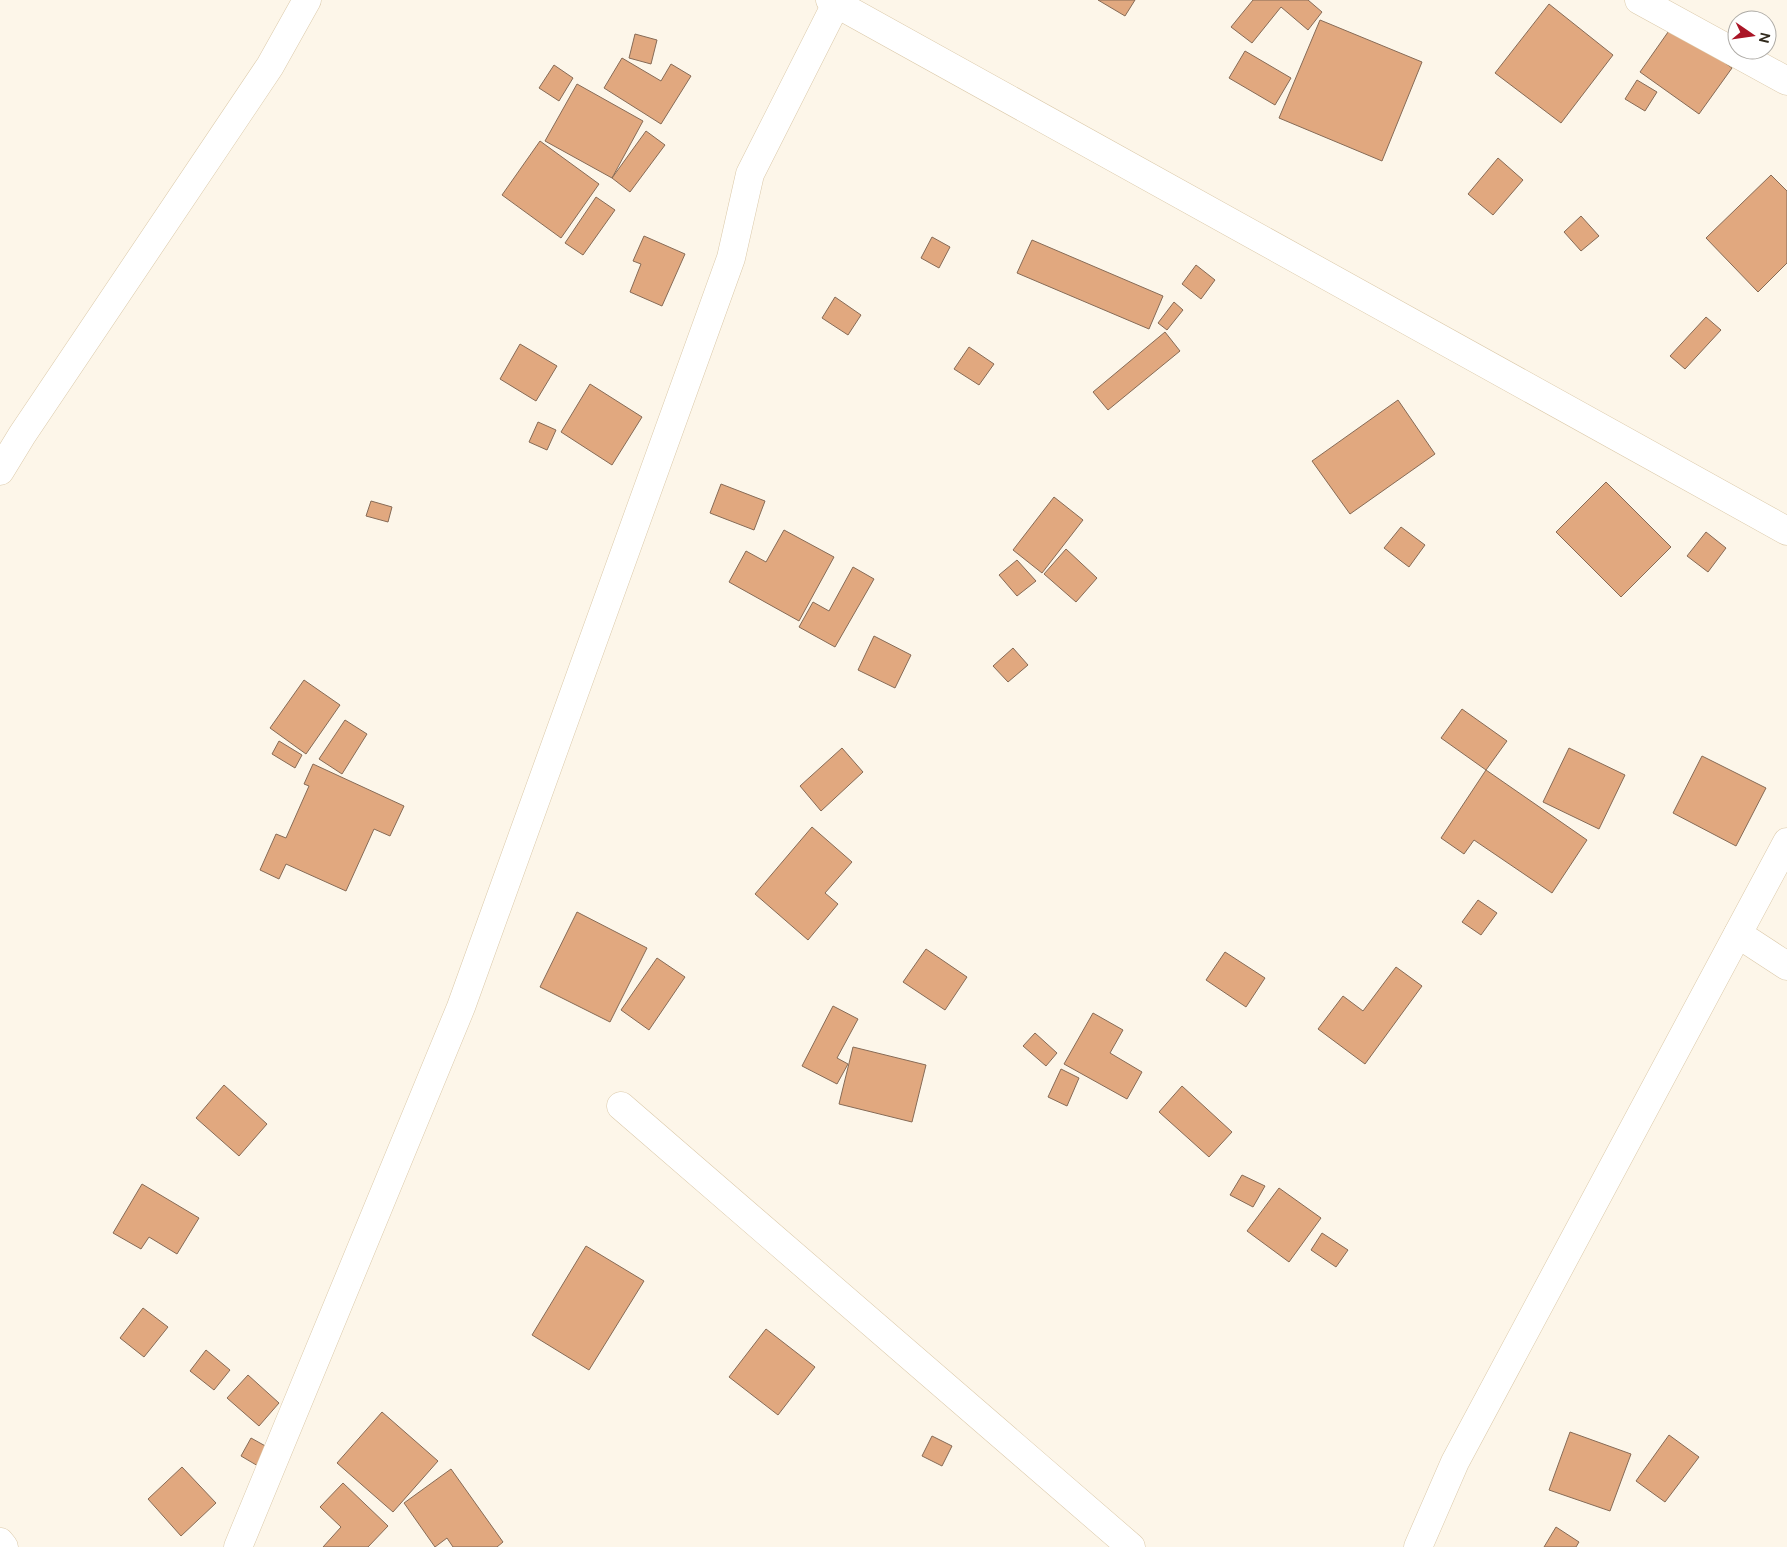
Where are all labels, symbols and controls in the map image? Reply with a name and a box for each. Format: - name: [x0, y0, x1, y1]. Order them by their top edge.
- north arrow: [1727, 10, 1777, 60]
- text: N: [1755, 31, 1775, 45]

